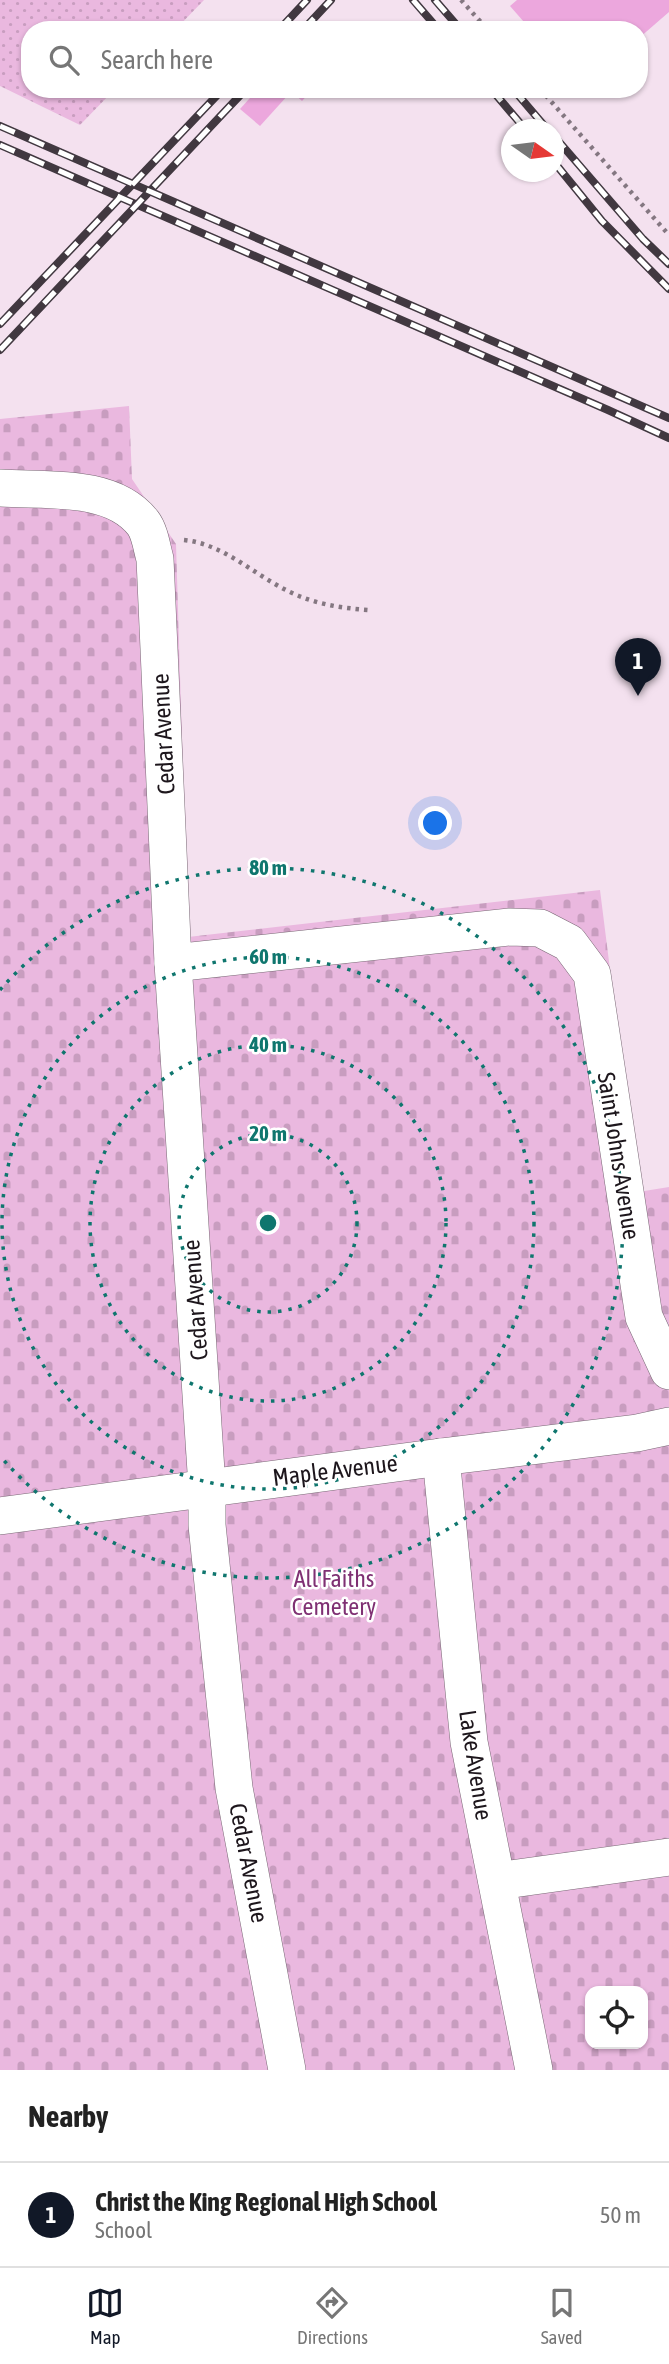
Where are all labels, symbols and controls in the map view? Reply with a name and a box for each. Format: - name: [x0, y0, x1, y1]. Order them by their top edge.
- search box: [21, 21, 648, 98]
- icon: search: [45, 41, 83, 79]
- text: Search here: [101, 45, 213, 75]
- north arrow: [501, 119, 564, 182]
- pin: 1: [615, 638, 661, 696]
- street label: Cedar Avenue: [146, 673, 180, 795]
- your location: [418, 806, 452, 840]
- text: 80 m: [249, 855, 287, 879]
- text: 60 m: [249, 944, 287, 968]
- text: 40 m: [248, 1032, 287, 1056]
- street label: Saint Johns Avenue: [592, 1070, 646, 1242]
- text: 20 m: [249, 1121, 287, 1145]
- centre of rings: [256, 1211, 280, 1235]
- street label: Cedar Avenue: [177, 1239, 213, 1361]
- street label: Maple Avenue: [271, 1449, 399, 1491]
- park label: All Faiths Cemetery: [292, 1565, 376, 1620]
- street label: Lake Avenue: [454, 1708, 498, 1822]
- street label: Cedar Avenue: [224, 1801, 274, 1925]
- map controls: [585, 1986, 648, 2049]
- button: locate: [585, 1986, 648, 2049]
- text: Nearby: [28, 2099, 108, 2133]
- text: Christ the King Regional High School: [95, 2187, 437, 2217]
- text: 1: [46, 2202, 56, 2228]
- text: 50 m: [600, 2202, 641, 2228]
- text: School: [95, 2217, 152, 2243]
- tab: Map: [86, 2284, 124, 2348]
- tab: Directions: [297, 2284, 368, 2348]
- tab: Saved: [541, 2284, 583, 2348]

